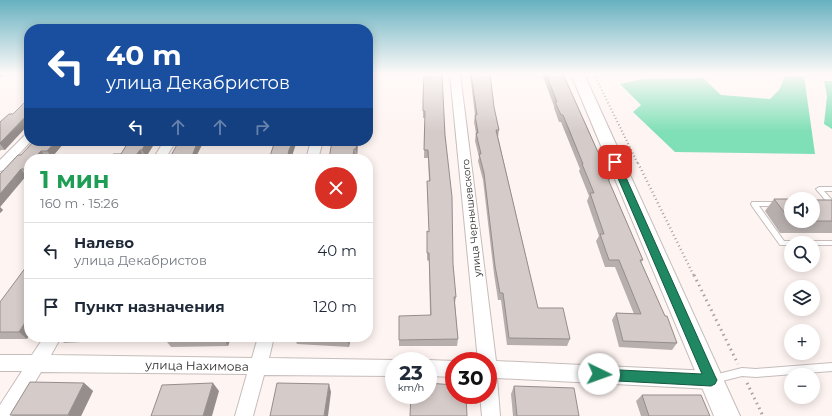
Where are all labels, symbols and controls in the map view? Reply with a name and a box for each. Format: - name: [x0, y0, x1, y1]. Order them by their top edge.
- text: 40 m: [106, 38, 182, 72]
- icon: left: [40, 40, 92, 92]
- text: улица Декабристов: [106, 72, 290, 94]
- icon: left: [125, 116, 147, 138]
- icon: ahead: [167, 116, 189, 138]
- icon: ahead: [209, 116, 231, 138]
- icon: right: [251, 116, 273, 138]
- pin: [598, 145, 632, 179]
- icon: arrive: [604, 151, 626, 173]
- street label: улица Чернышевского: [459, 158, 484, 279]
- text: 1 мин: [40, 165, 109, 194]
- button: close: [315, 167, 357, 209]
- map controls: [784, 192, 820, 404]
- button: sound: [784, 192, 820, 228]
- text: 160 m · 15:26: [40, 195, 119, 211]
- text: Налево: [74, 233, 134, 252]
- button: search: [784, 236, 820, 272]
- icon: left: [40, 240, 62, 262]
- text: 40 m: [317, 241, 357, 260]
- text: улица Декабристов: [74, 252, 207, 268]
- button: layers: [784, 280, 820, 316]
- icon: arrive: [40, 296, 62, 318]
- text: Пункт назначения: [74, 297, 225, 316]
- text: 120 m: [313, 297, 357, 316]
- button: +: [784, 324, 820, 360]
- speed limit sign: 30: [445, 352, 497, 404]
- position arrow: [578, 353, 620, 395]
- street label: улица Нахимова: [144, 357, 249, 374]
- text: 23: [399, 361, 423, 385]
- button: −: [784, 368, 820, 404]
- text: km/h: [398, 381, 424, 394]

